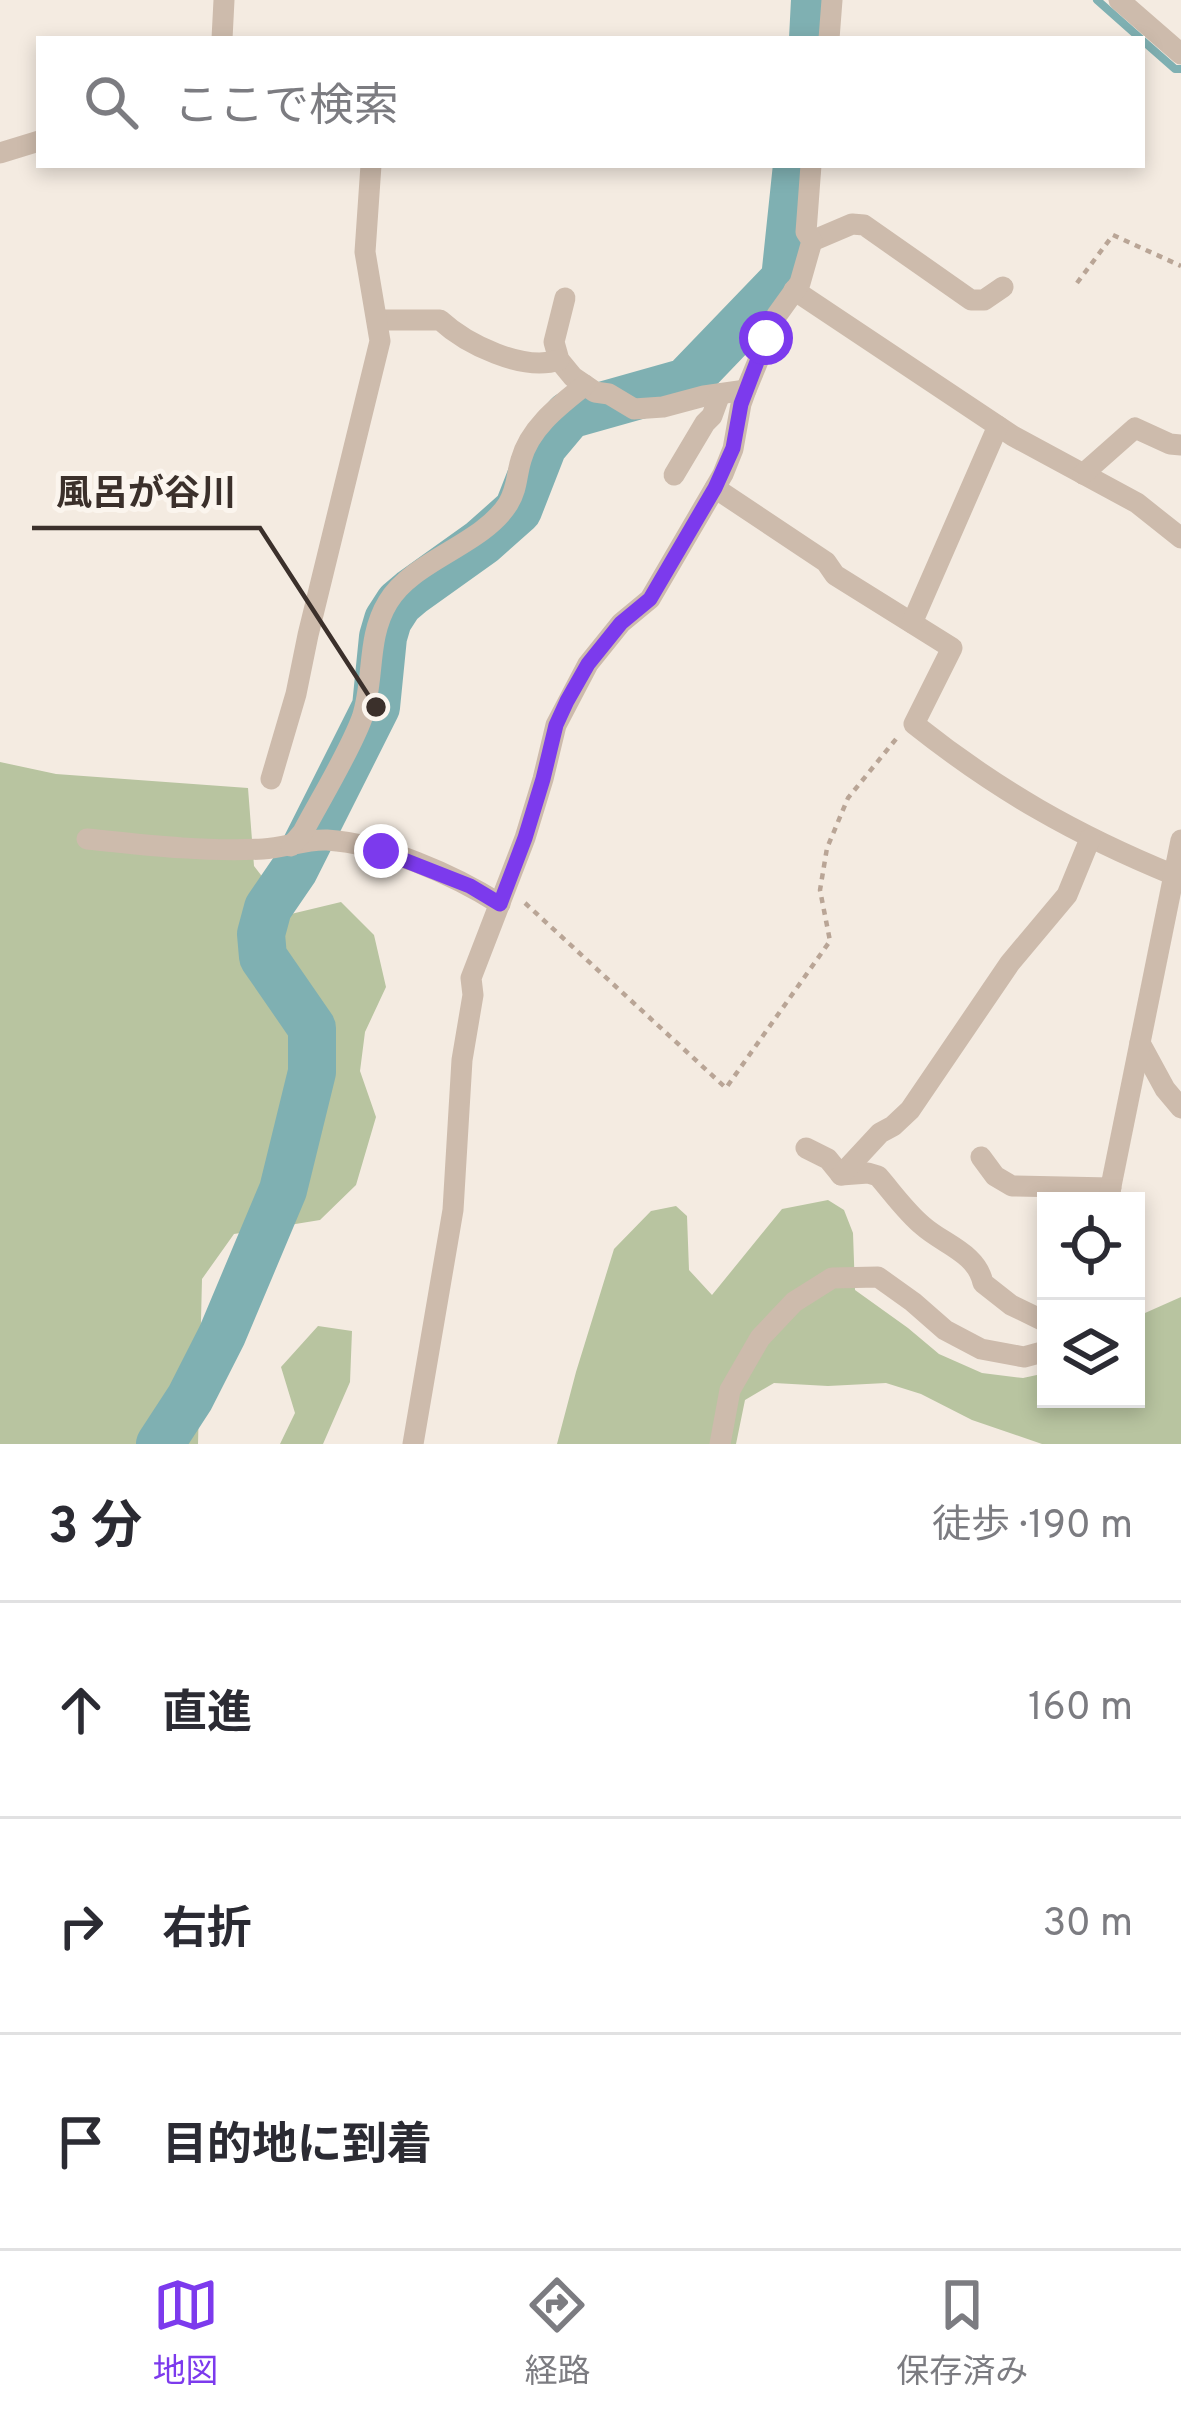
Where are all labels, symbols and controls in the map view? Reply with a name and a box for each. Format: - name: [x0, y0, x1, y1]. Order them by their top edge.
- search box: [36, 36, 1145, 168]
- icon: search: [78, 69, 144, 135]
- text: ここで検索: [174, 80, 399, 137]
- route start: [739, 311, 793, 365]
- callout: 風呂が谷川: [32, 456, 260, 528]
- text: 風呂が谷川: [56, 473, 236, 519]
- route end: [354, 824, 408, 878]
- map controls: [1037, 1192, 1145, 1408]
- button: locate: [1037, 1192, 1145, 1300]
- button: layers: [1037, 1300, 1145, 1408]
- text: 3 分: [48, 1497, 142, 1562]
- text: 徒歩 · 190 m: [932, 1503, 1133, 1552]
- icon: ahead: [48, 1677, 114, 1743]
- text: 160 m: [1028, 1685, 1133, 1734]
- text: 直進: [162, 1687, 252, 1744]
- icon: right: [48, 1893, 114, 1959]
- text: 30 m: [1043, 1901, 1133, 1950]
- text: 右折: [162, 1903, 252, 1960]
- icon: arrive: [48, 2109, 114, 2175]
- text: 目的地に到着: [162, 2119, 432, 2176]
- tab: 地図: [153, 2272, 219, 2395]
- tab: 経路: [524, 2272, 590, 2395]
- tab: 保存済み: [896, 2272, 1028, 2395]

